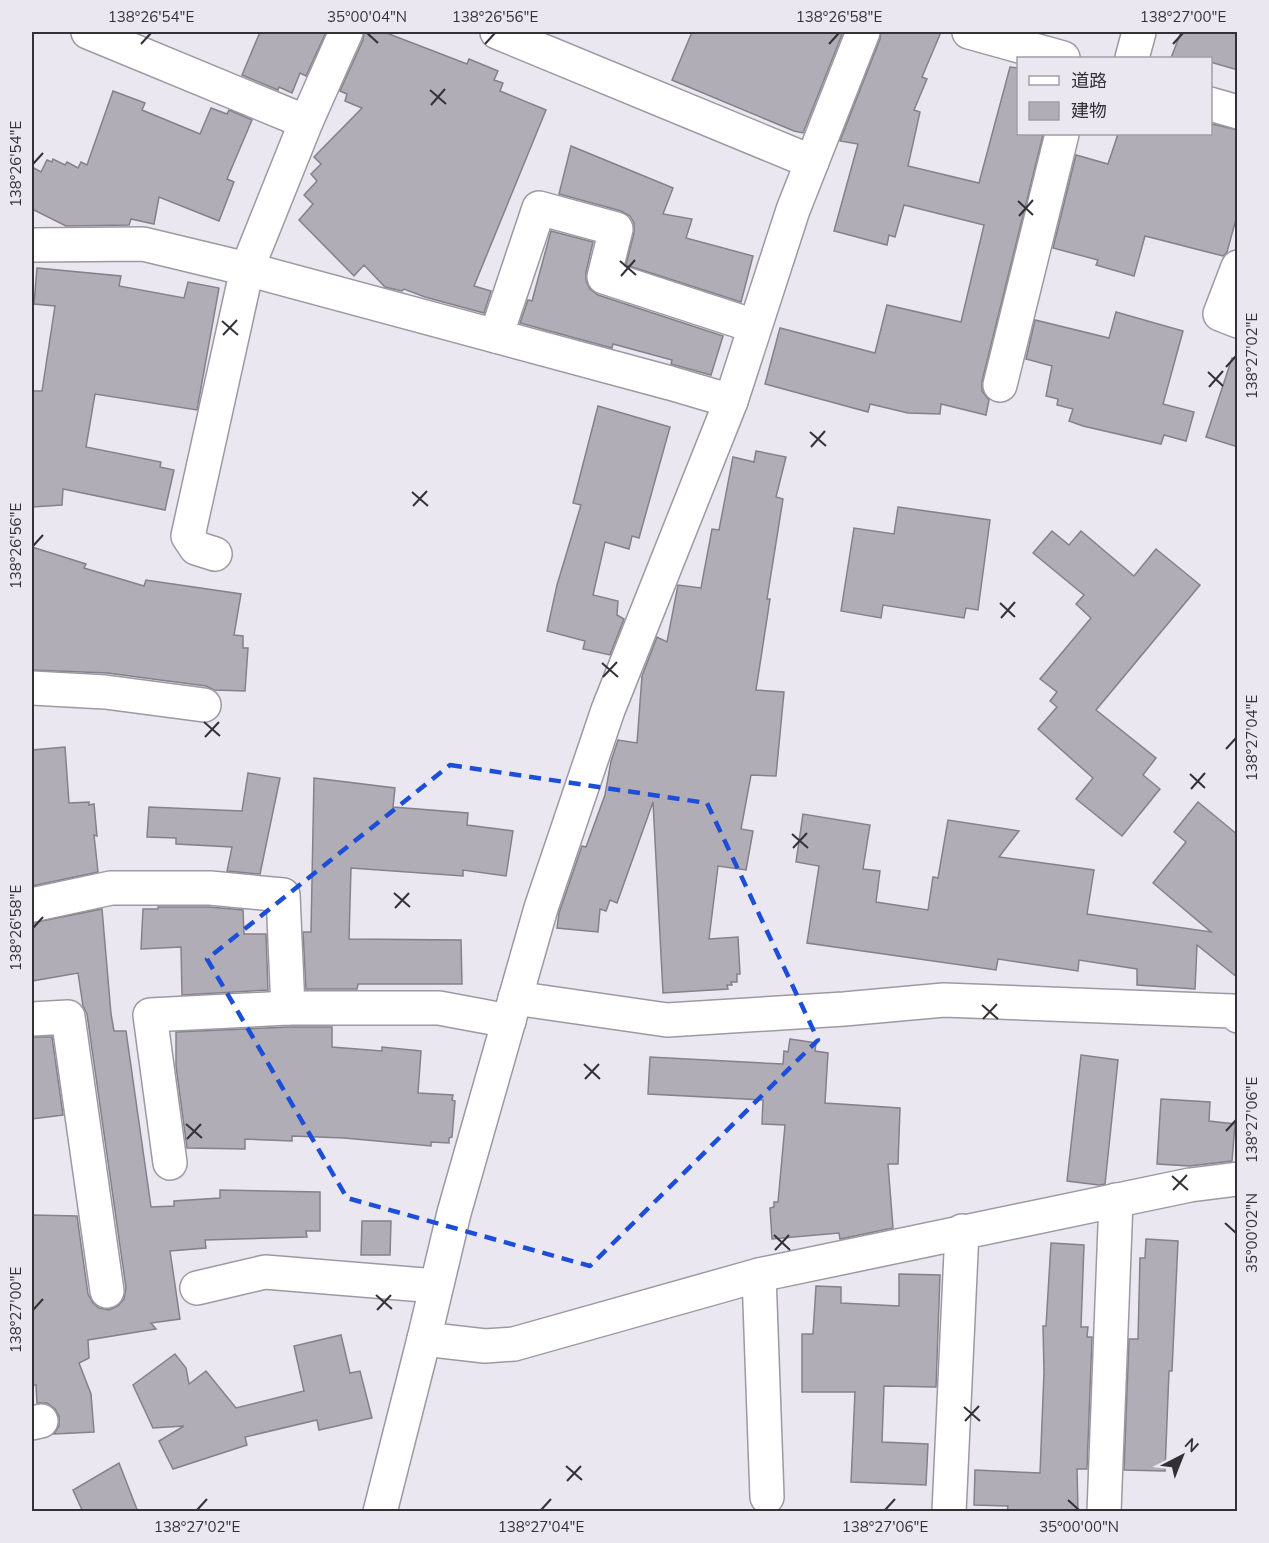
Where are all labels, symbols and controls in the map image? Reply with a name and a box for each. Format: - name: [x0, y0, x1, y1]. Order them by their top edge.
- text: 138°26'54"E: [108, 7, 194, 26]
- text: 35°00'04"N: [327, 7, 407, 26]
- text: 138°26'56"E: [452, 7, 538, 26]
- text: 138°26'58"E: [796, 7, 882, 26]
- text: 138°27'00"E: [1140, 7, 1226, 26]
- legend: [1017, 57, 1212, 135]
- text: 道路: [1071, 69, 1107, 92]
- text: 建物: [1071, 99, 1107, 122]
- text: 138°26'54"E: [6, 121, 25, 207]
- text: 138°27'02"E: [1242, 313, 1261, 399]
- text: 138°26'56"E: [6, 503, 25, 589]
- text: 138°27'04"E: [1242, 695, 1261, 781]
- text: 138°26'58"E: [6, 885, 25, 971]
- text: 138°27'06"E: [1242, 1077, 1261, 1163]
- text: 35°00'02"N: [1242, 1193, 1261, 1273]
- text: 138°27'00"E: [6, 1267, 25, 1353]
- north arrow: [1152, 1426, 1212, 1486]
- text: N: [1181, 1433, 1203, 1456]
- text: 138°27'02"E: [154, 1517, 240, 1536]
- text: 138°27'04"E: [498, 1517, 584, 1536]
- text: 138°27'06"E: [842, 1517, 928, 1536]
- text: 35°00'00"N: [1039, 1517, 1119, 1536]

